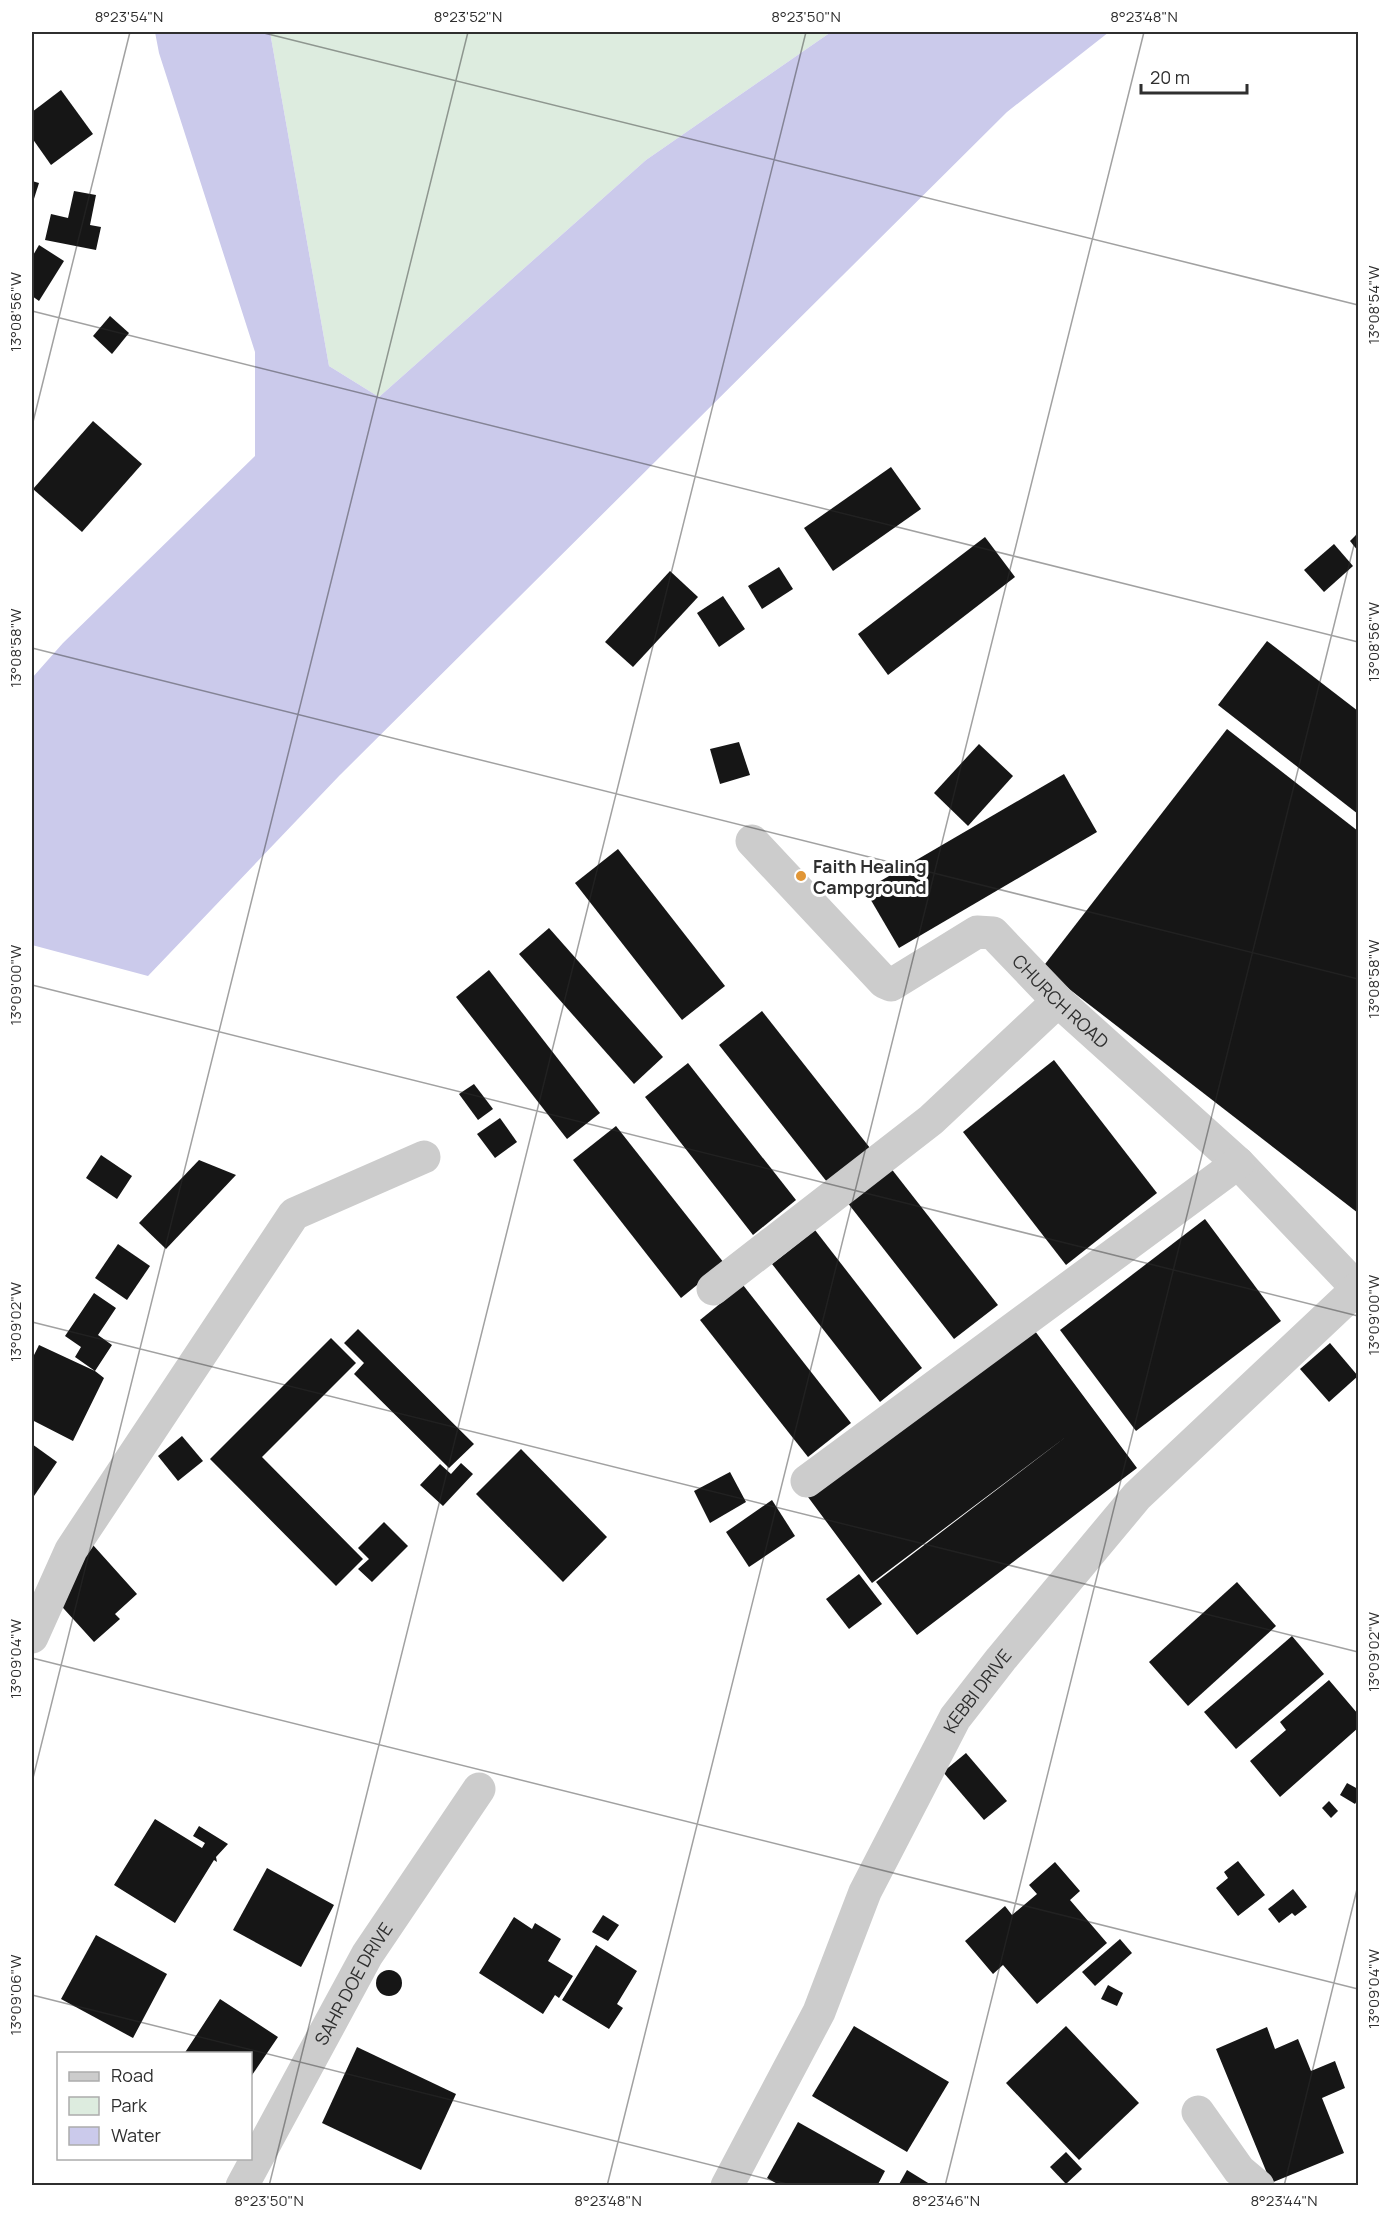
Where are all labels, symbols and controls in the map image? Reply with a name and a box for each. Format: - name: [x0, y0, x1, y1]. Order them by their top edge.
- text: 8°23'54"N: [95, 6, 163, 27]
- text: 8°23'52"N: [434, 6, 502, 27]
- text: 8°23'50"N: [771, 6, 841, 27]
- text: 8°23'48"N: [1110, 6, 1178, 27]
- scale bar: [1141, 57, 1248, 95]
- text: 20 m: [1150, 65, 1190, 89]
- text: 13°08'54"W: [1363, 266, 1384, 344]
- text: 13°08'56"W: [5, 272, 26, 352]
- text: 13°08'56"W: [1363, 602, 1384, 682]
- text: 13°08'58"W: [5, 608, 26, 688]
- place label: Faith Healing Campground: [813, 854, 927, 899]
- marker: Faith Healing Campground: [794, 869, 808, 883]
- text: 13°08'58"W: [1363, 939, 1384, 1019]
- text: 13°09'00"W: [5, 945, 26, 1025]
- street label: CHURCH ROAD: [1007, 949, 1114, 1053]
- text: 13°09'00"W: [1363, 1275, 1384, 1355]
- text: 13°09'02"W: [5, 1282, 26, 1362]
- text: 13°09'02"W: [1363, 1612, 1384, 1692]
- text: 13°09'04"W: [5, 1619, 26, 1699]
- street label: KEBBI DRIVE: [937, 1644, 1016, 1737]
- street label: SAHR DOE DRIVE: [309, 1917, 398, 2049]
- text: 13°09'04"W: [1363, 1949, 1384, 2029]
- text: 13°09'06"W: [5, 1955, 26, 2035]
- legend: [57, 2052, 252, 2160]
- text: Road: [111, 2063, 154, 2087]
- text: Park: [111, 2093, 148, 2117]
- text: Water: [111, 2123, 161, 2147]
- text: 8°23'50"N: [234, 2190, 304, 2211]
- text: 8°23'48"N: [574, 2190, 642, 2211]
- text: 8°23'46"N: [912, 2190, 980, 2211]
- text: 8°23'44"N: [1250, 2190, 1318, 2211]

